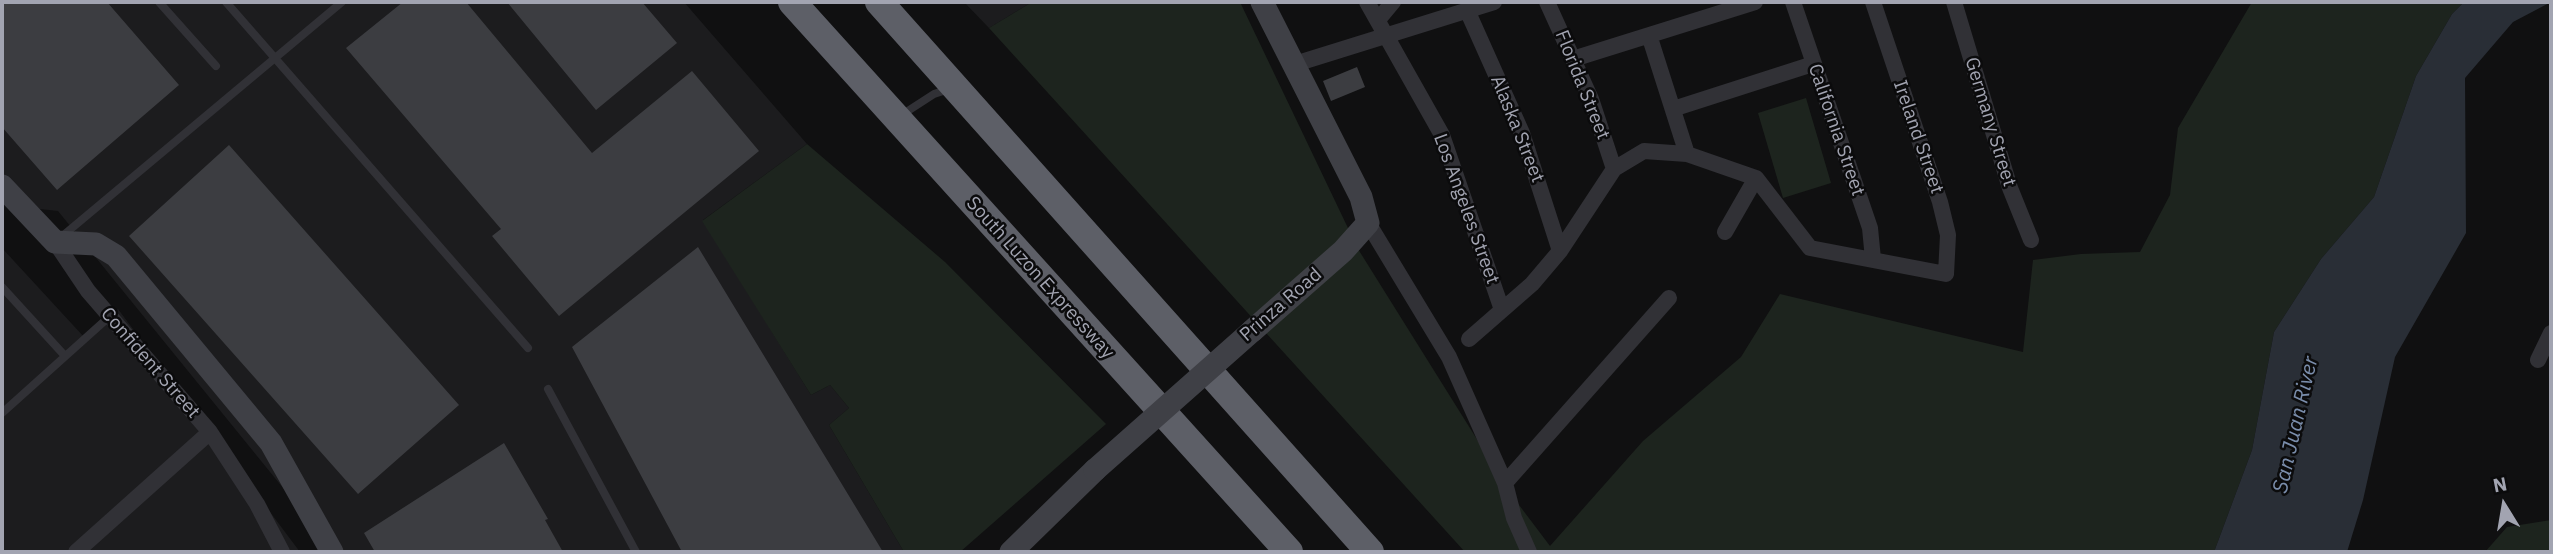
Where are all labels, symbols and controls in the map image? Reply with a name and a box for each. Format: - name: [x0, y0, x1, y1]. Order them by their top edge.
- street label: Florida Street: [1550, 27, 1614, 143]
- street label: Germany Street: [1959, 55, 2021, 189]
- street label: California Street: [1803, 61, 1869, 199]
- street label: Alaska Street: [1485, 72, 1549, 186]
- street label: Ireland Street: [1888, 77, 1948, 197]
- street label: Los Angeles Street: [1428, 131, 1504, 287]
- street label: South Luzon Expressway: [961, 192, 1119, 364]
- street label: Prinza Road: [1235, 263, 1327, 347]
- street label: Confident Street: [96, 303, 204, 423]
- water label: San Juan River: [2268, 354, 2324, 496]
- north arrow: [2469, 470, 2539, 540]
- text: N: [2491, 471, 2509, 497]

